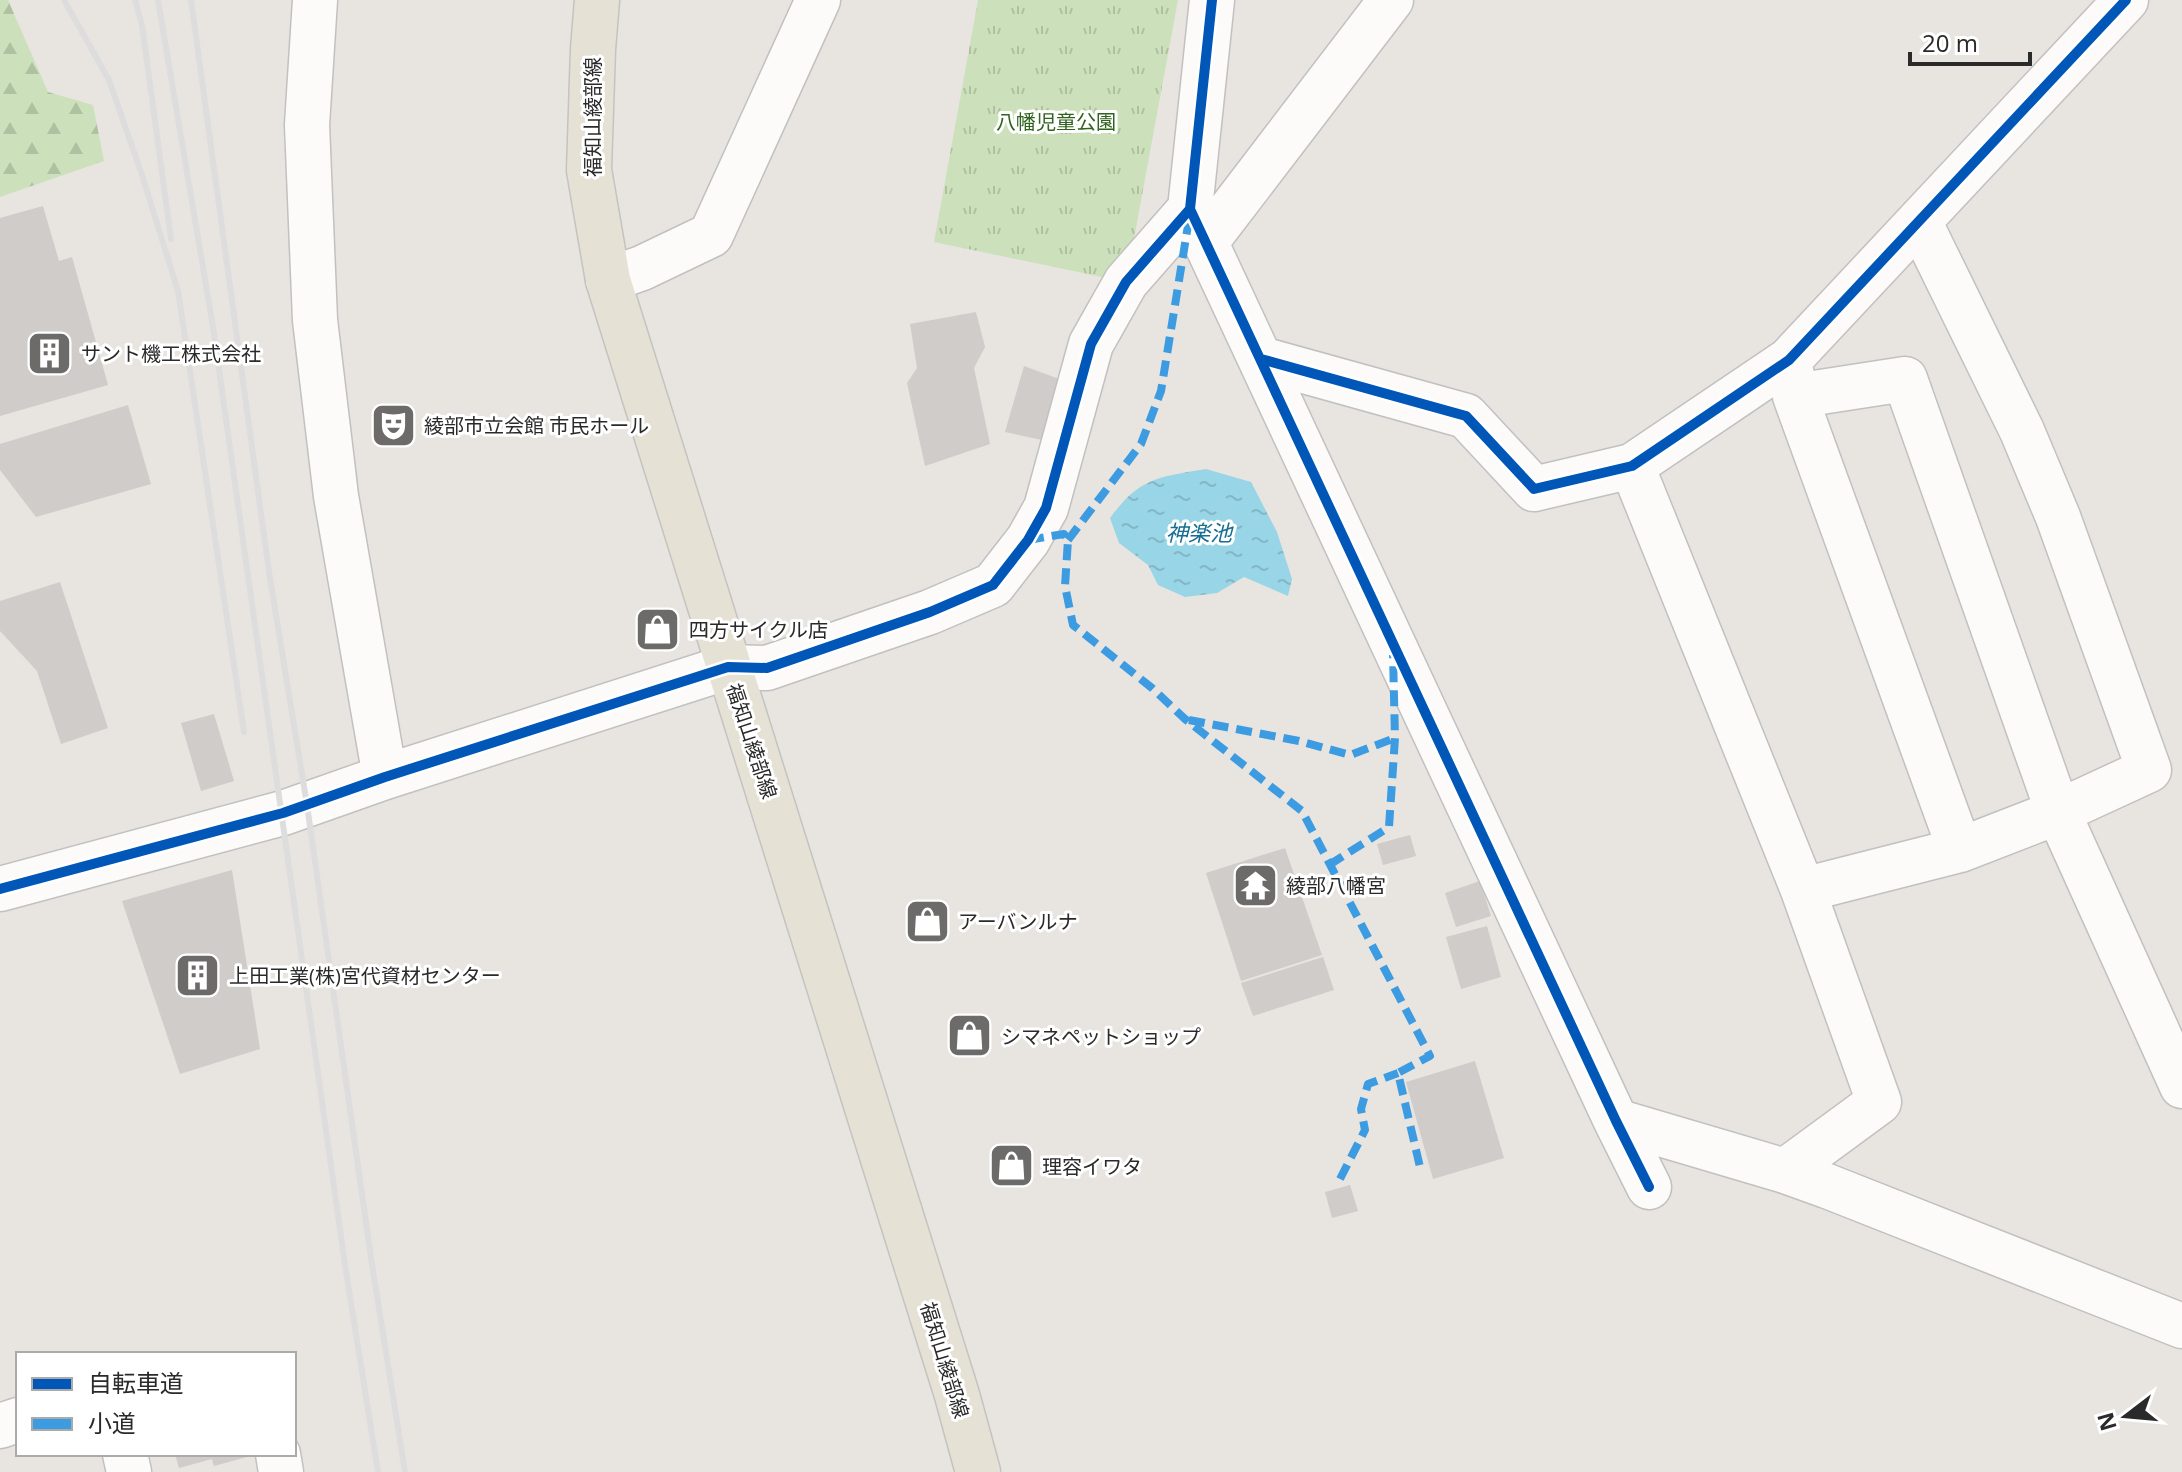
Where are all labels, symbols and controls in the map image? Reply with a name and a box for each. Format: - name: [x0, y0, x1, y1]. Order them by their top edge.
- scale bar: [1910, 16, 2030, 66]
- text: 20 m: [1922, 26, 1978, 59]
- street label: 福知山綾部線: [579, 57, 606, 177]
- park label: 八幡児童公園: [996, 108, 1116, 135]
- building icon: サント機工株式会社: [26, 329, 74, 377]
- place label: サント機工株式会社: [81, 340, 261, 367]
- theatre icon: 綾部市立会館 市民ホール: [369, 401, 417, 449]
- place label: 綾部市立会館 市民ホール: [424, 412, 649, 439]
- water label: 神楽池: [1166, 517, 1234, 547]
- shop icon: 四方サイクル店: [634, 605, 682, 653]
- place label: 四方サイクル店: [689, 616, 828, 643]
- street label: 福知山綾部線: [721, 680, 783, 802]
- temple icon: 綾部八幡宮: [1231, 861, 1279, 909]
- place label: 綾部八幡宮: [1286, 872, 1386, 899]
- shop icon: アーバンルナ: [903, 897, 951, 945]
- place label: アーバンルナ: [958, 908, 1078, 935]
- building icon: 上田工業(株)宮代資材センター: [174, 951, 222, 999]
- place label: 上田工業(株)宮代資材センター: [229, 962, 501, 989]
- shop icon: シマネペットショップ: [946, 1012, 994, 1060]
- place label: シマネペットショップ: [1001, 1023, 1201, 1050]
- shop icon: 理容イワタ: [987, 1142, 1035, 1190]
- place label: 理容イワタ: [1042, 1153, 1142, 1180]
- street label: 福知山綾部線: [915, 1299, 975, 1421]
- legend: [16, 1352, 296, 1456]
- text: 自転車道: [88, 1366, 184, 1399]
- north arrow: [2086, 1376, 2166, 1456]
- text: 小道: [88, 1406, 136, 1439]
- text: N: [2089, 1409, 2123, 1435]

